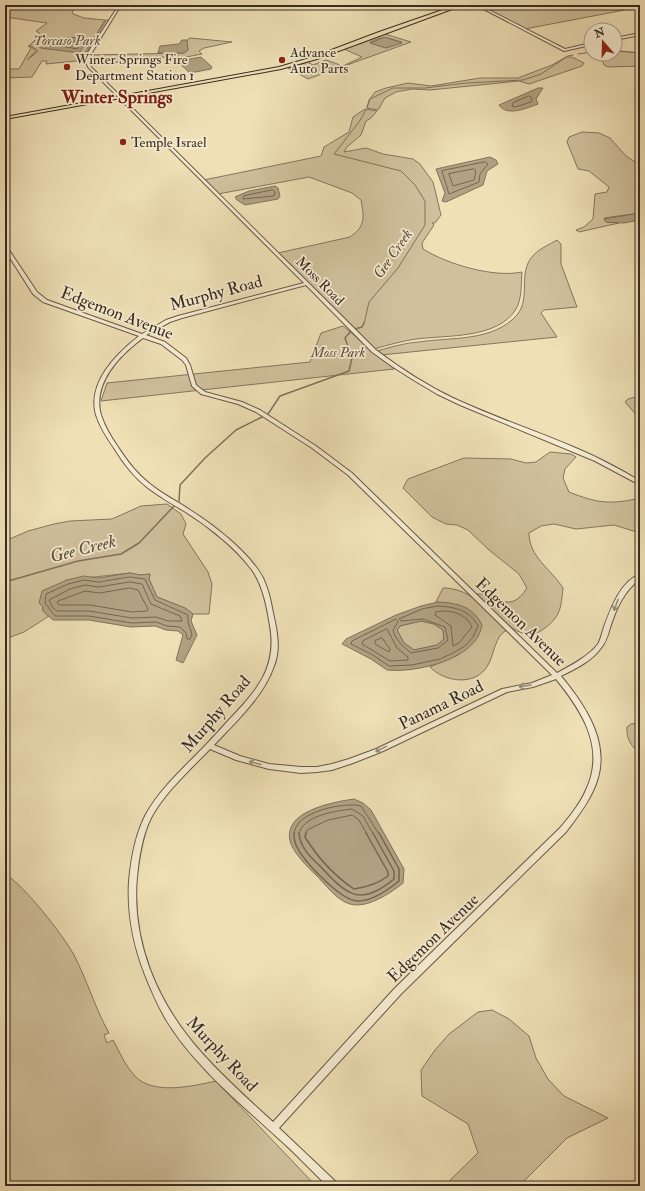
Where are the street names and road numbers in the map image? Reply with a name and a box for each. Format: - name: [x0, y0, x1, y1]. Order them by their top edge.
- street label: Moss Road: [292, 253, 348, 309]
- street label: Murphy Road: [167, 270, 266, 316]
- street label: Edgemon Avenue: [58, 282, 176, 344]
- street label: Edgemon Avenue: [471, 573, 571, 671]
- street label: Murphy Road: [177, 671, 256, 757]
- street label: Panama Road: [395, 675, 487, 735]
- street label: Edgemon Avenue: [383, 889, 483, 987]
- street label: Murphy Road: [181, 1012, 263, 1097]

